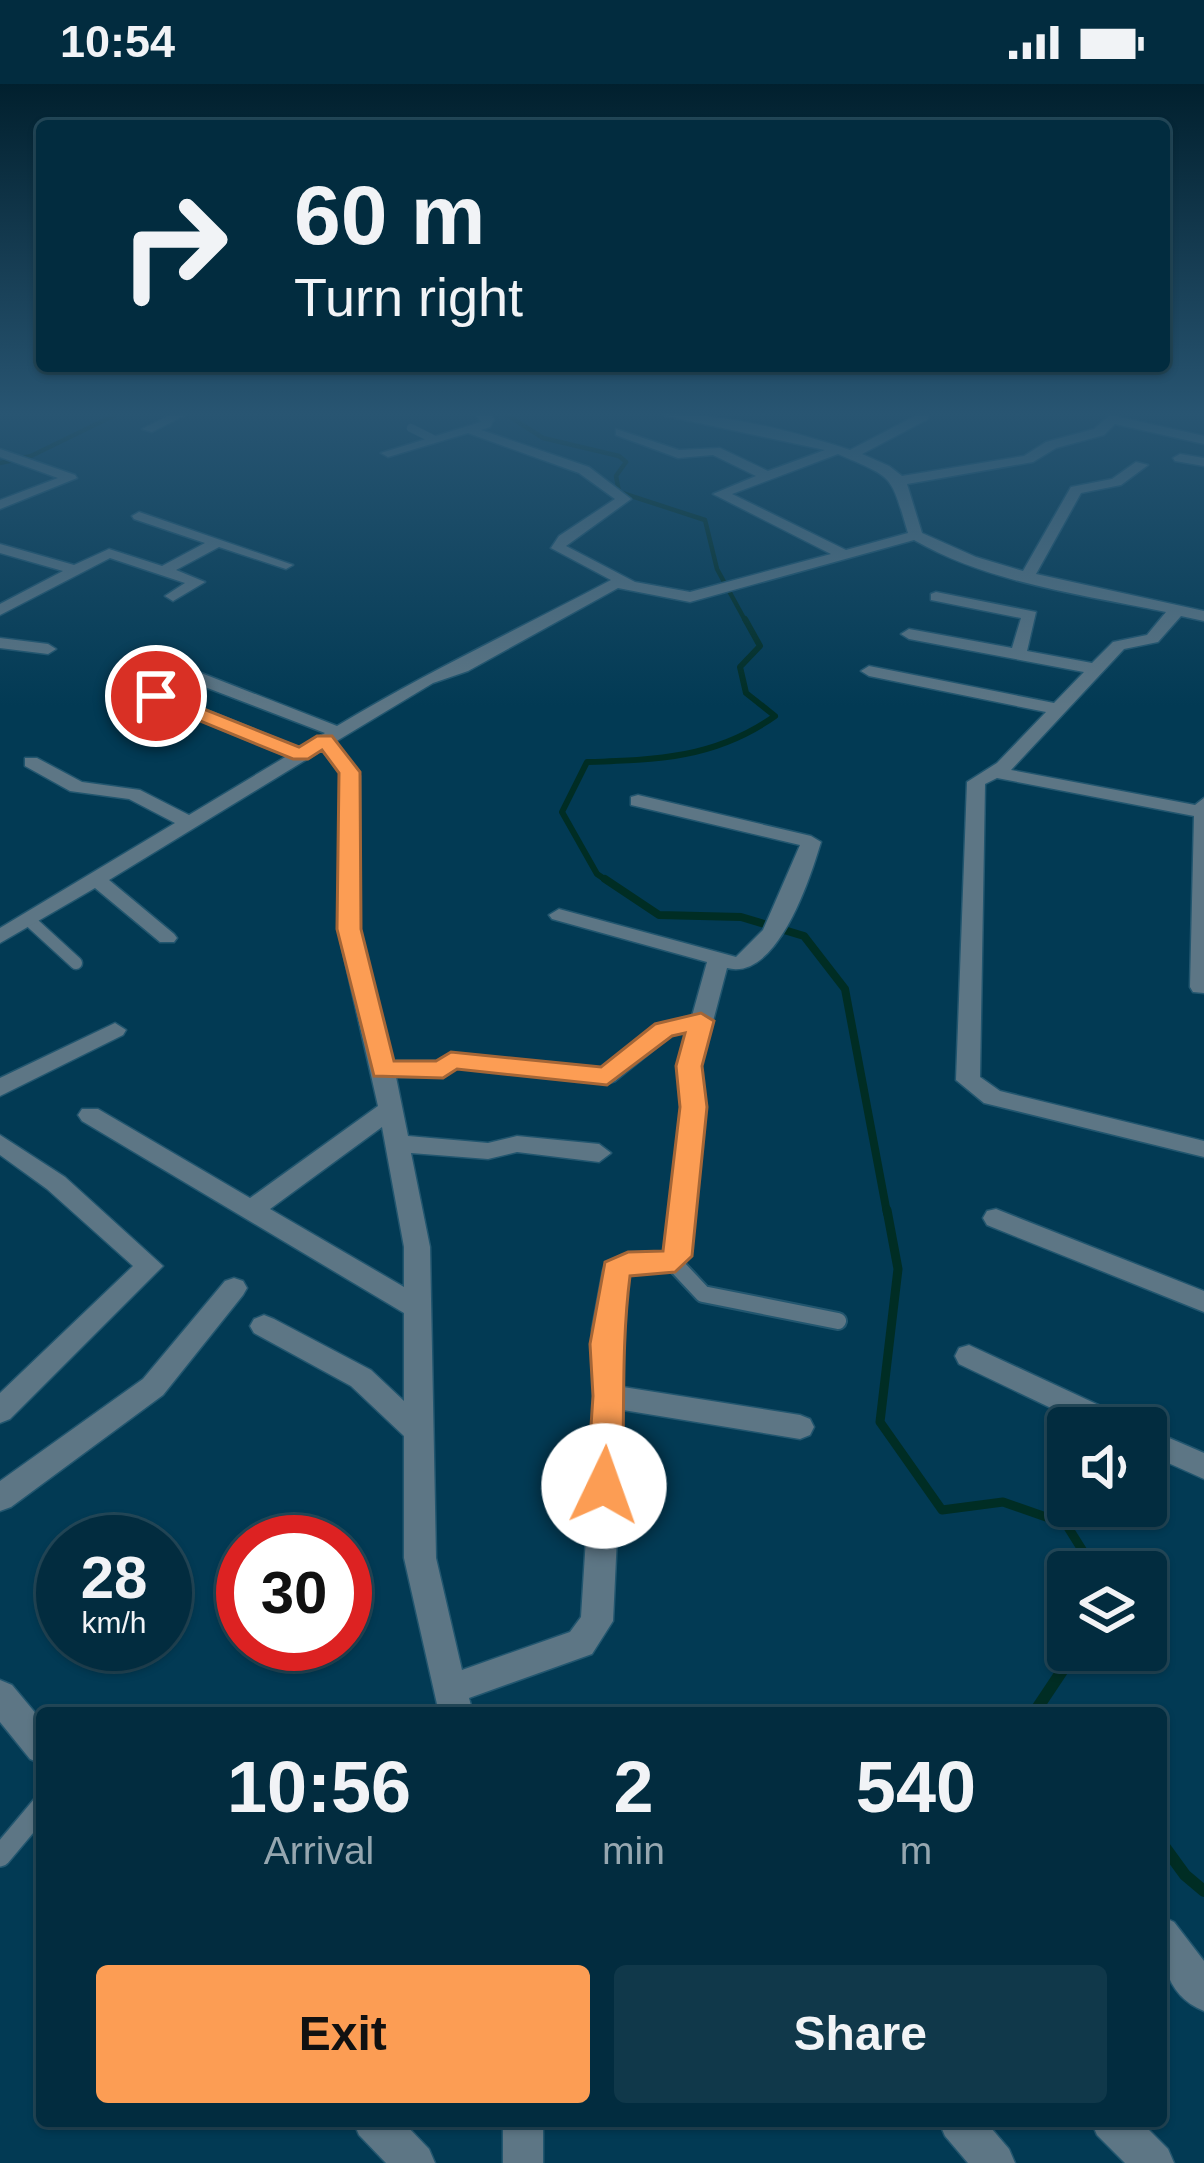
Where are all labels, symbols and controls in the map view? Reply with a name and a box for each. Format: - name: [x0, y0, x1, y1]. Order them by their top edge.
- text: 10:54: [60, 16, 175, 67]
- icon: right: [96, 168, 252, 324]
- text: 60 m: [294, 168, 485, 262]
- text: Turn right: [294, 267, 523, 327]
- pin: [105, 645, 207, 747]
- icon: arrive: [123, 663, 189, 729]
- map controls: [1047, 1407, 1167, 1671]
- button: sound: [1047, 1407, 1167, 1527]
- position arrow: [541, 1423, 667, 1549]
- speed limit sign: 30: [216, 1515, 372, 1671]
- text: 28: [81, 1544, 147, 1611]
- button: layers: [1047, 1551, 1167, 1671]
- text: km/h: [81, 1606, 147, 1639]
- text: 10:56: [227, 1747, 411, 1827]
- text: 2: [613, 1747, 654, 1827]
- text: 540: [856, 1747, 976, 1827]
- text: Arrival: [264, 1829, 374, 1872]
- text: min: [602, 1829, 665, 1872]
- text: m: [900, 1829, 932, 1872]
- button: Exit: [96, 1965, 590, 2103]
- button: Share: [614, 1965, 1107, 2103]

